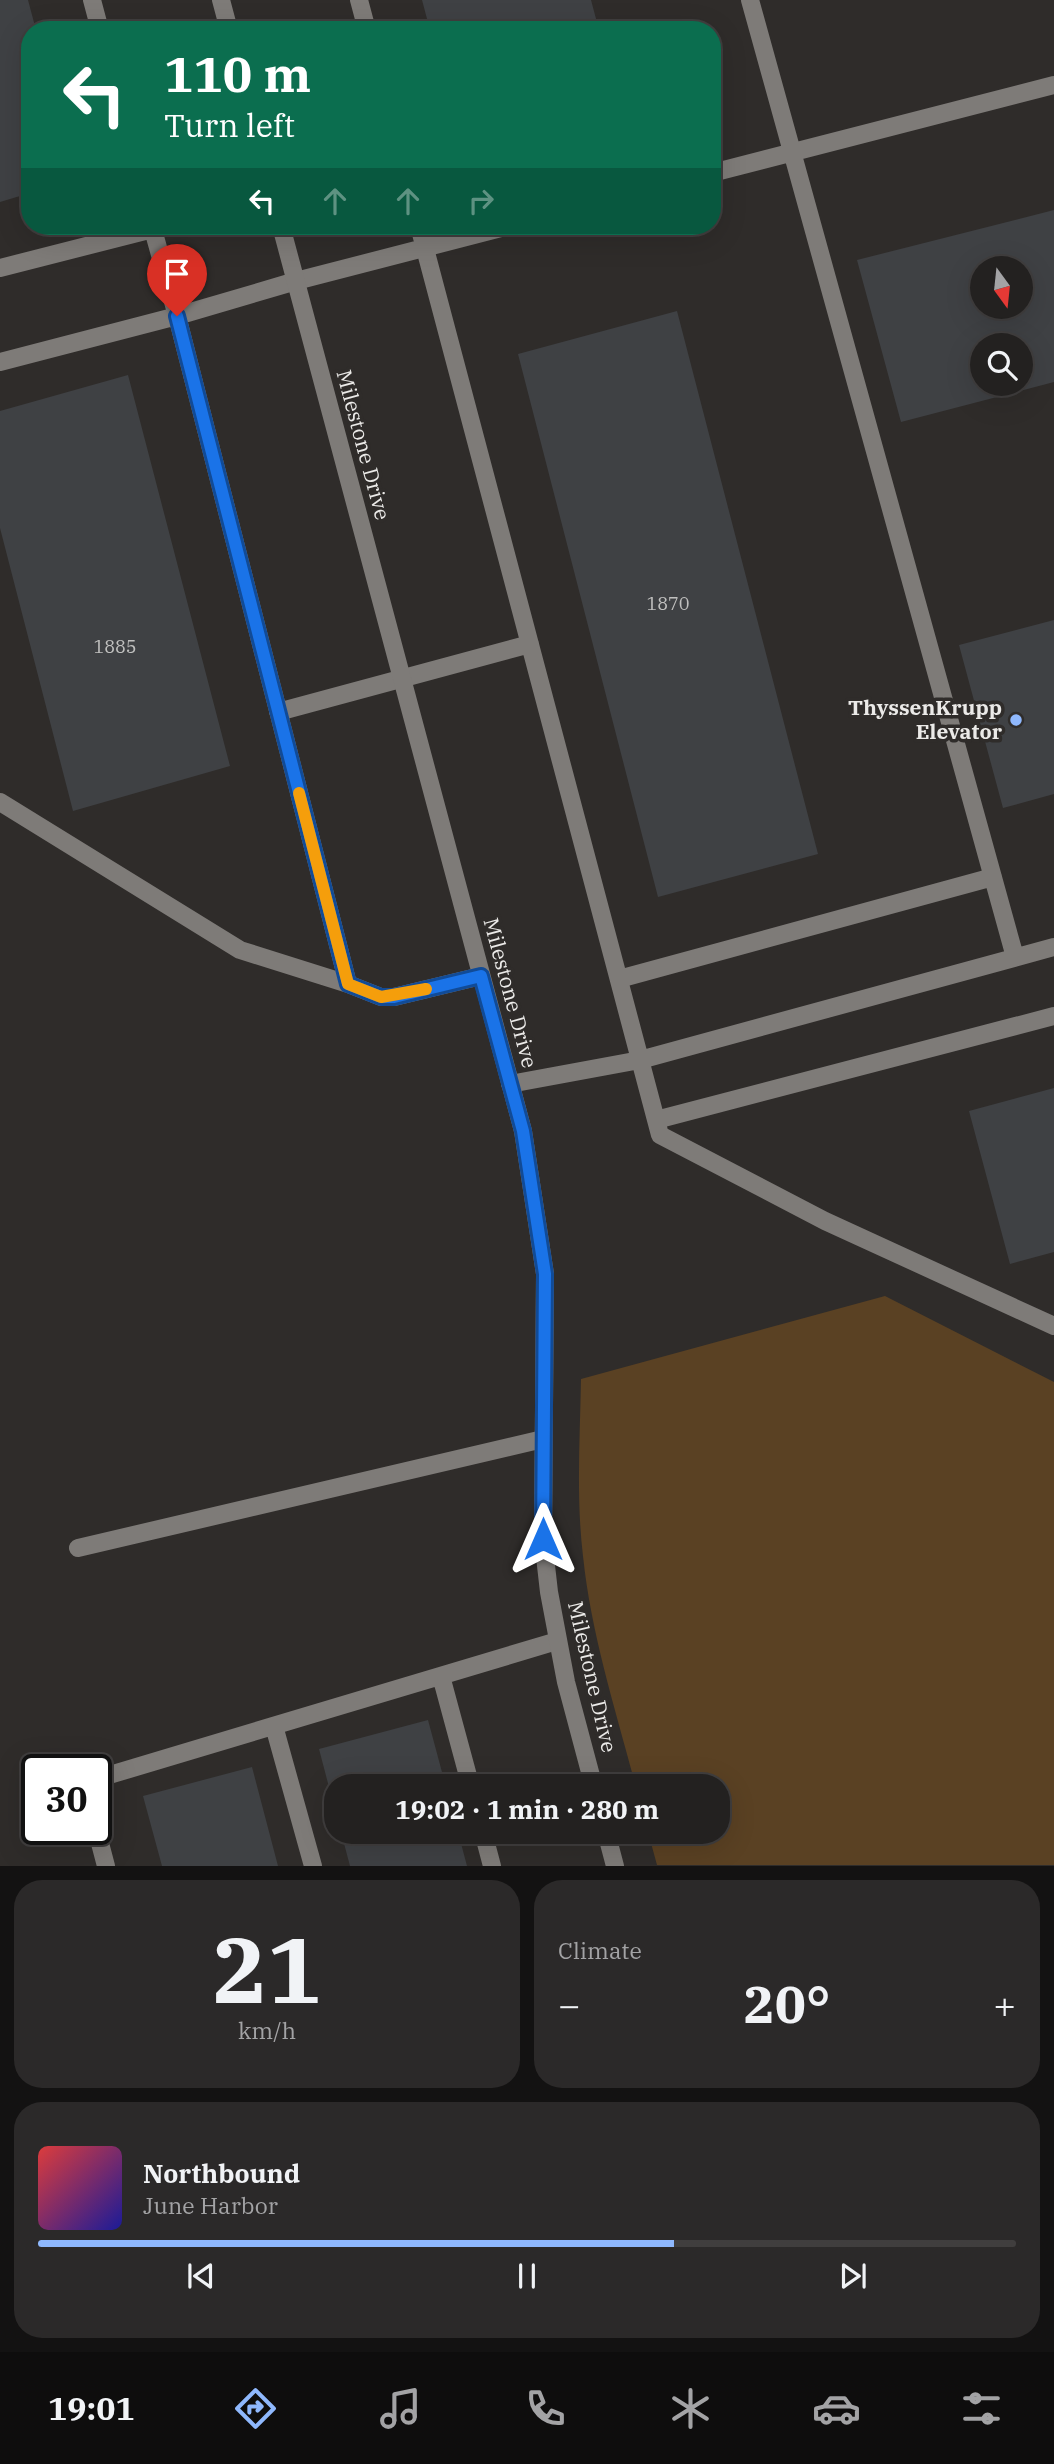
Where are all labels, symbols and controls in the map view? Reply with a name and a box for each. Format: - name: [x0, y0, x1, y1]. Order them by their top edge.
- text: 110 m: [164, 42, 311, 105]
- icon: left: [49, 49, 140, 140]
- text: Turn left: [164, 104, 295, 146]
- icon: left: [243, 182, 281, 220]
- icon: ahead: [316, 182, 354, 220]
- icon: ahead: [389, 182, 427, 220]
- icon: right: [462, 182, 500, 220]
- pin: [147, 244, 207, 316]
- icon: arrive: [158, 255, 196, 293]
- north arrow: [970, 256, 1032, 318]
- map controls: [970, 256, 1033, 396]
- button: search: [970, 333, 1033, 396]
- street label: Milestone Drive: [330, 367, 397, 523]
- house number: 1870: [646, 592, 690, 615]
- house number: 1885: [93, 635, 137, 658]
- place label: ThyssenKrupp Elevator: [848, 693, 1003, 745]
- marker: ThyssenKrupp Elevator: [1008, 712, 1024, 728]
- street label: Milestone Drive: [477, 915, 544, 1071]
- position arrow: [506, 1502, 580, 1576]
- street label: Milestone Drive: [562, 1598, 624, 1755]
- speed limit sign: 30: [21, 1754, 112, 1845]
- text: 19:02 · 1 min · 280 m: [395, 1792, 659, 1826]
- text: 21: [212, 1910, 322, 2028]
- text: Climate: [558, 1935, 642, 1965]
- text: 20°: [744, 1970, 830, 2037]
- text: −: [558, 1980, 581, 2029]
- text: +: [993, 1980, 1016, 2029]
- text: km/h: [238, 2015, 296, 2045]
- text: Northbound: [143, 2156, 300, 2190]
- text: June Harbor: [143, 2190, 278, 2220]
- icon: previous: [182, 2257, 220, 2295]
- icon: pause: [508, 2257, 546, 2295]
- icon: next: [834, 2257, 872, 2295]
- icon: directions: [231, 2384, 280, 2433]
- icon: music: [376, 2384, 425, 2433]
- icon: phone: [521, 2384, 570, 2433]
- icon: climate: [666, 2384, 715, 2433]
- icon: car: [812, 2384, 861, 2433]
- icon: filters: [957, 2384, 1006, 2433]
- text: 19:01: [48, 2387, 135, 2429]

